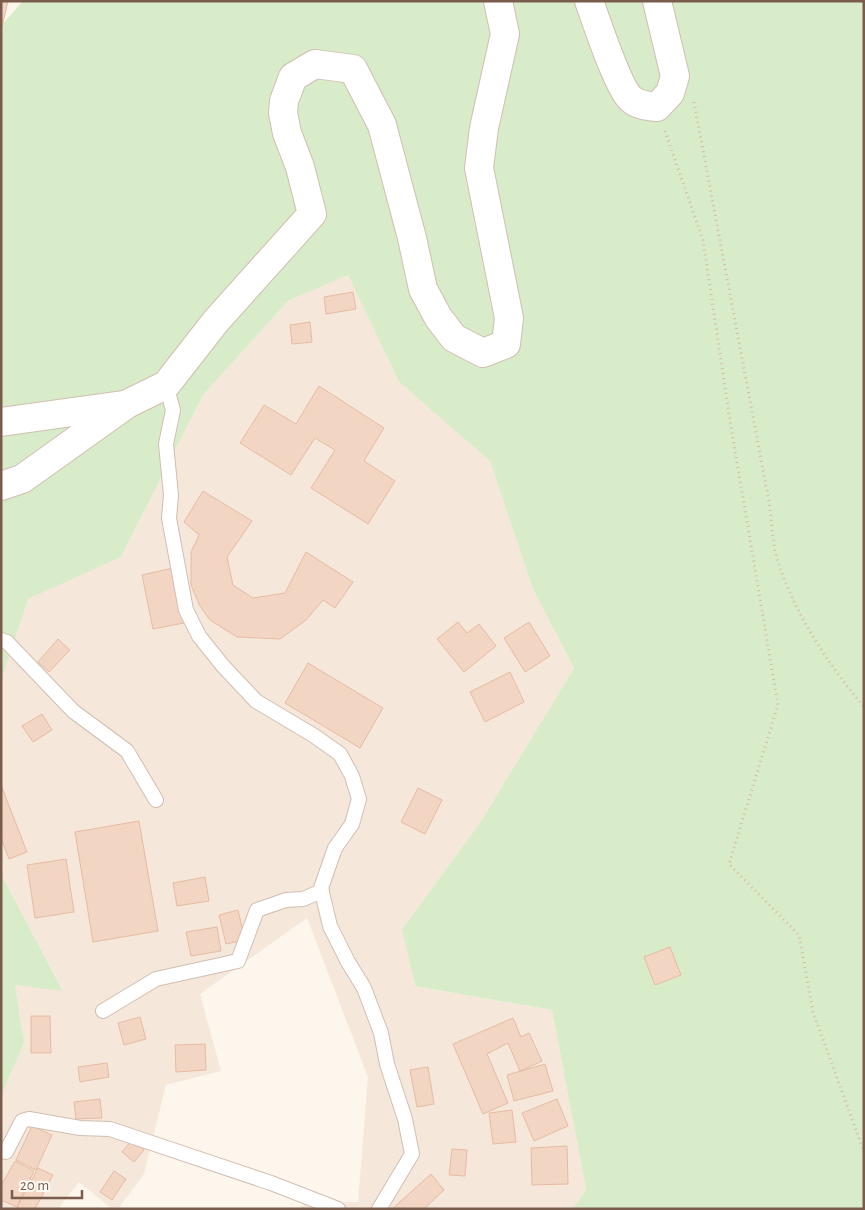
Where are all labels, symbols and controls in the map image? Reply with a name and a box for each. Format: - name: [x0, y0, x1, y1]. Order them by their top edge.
- scale bar: [12, 1168, 82, 1200]
- text: 20 m: [20, 1178, 49, 1193]

